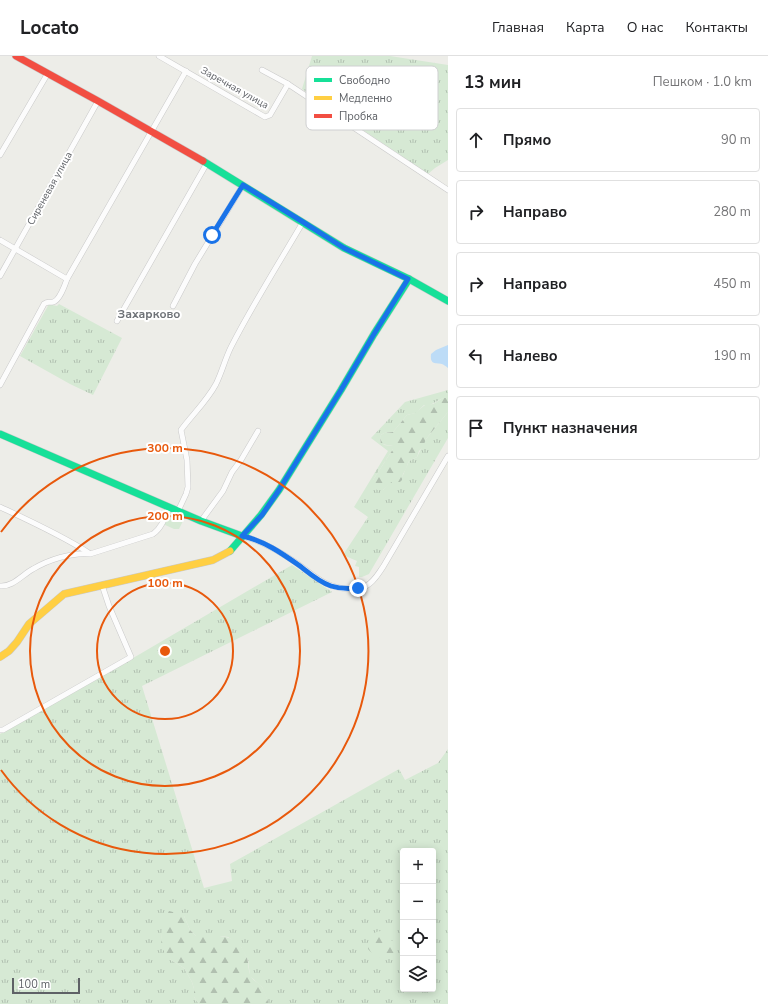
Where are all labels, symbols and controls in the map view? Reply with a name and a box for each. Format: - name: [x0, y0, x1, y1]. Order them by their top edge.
- text: Locato: [20, 15, 79, 41]
- text: Главная: [492, 18, 544, 37]
- text: Карта: [566, 18, 605, 37]
- text: О нас: [627, 18, 663, 37]
- text: Контакты: [685, 18, 748, 37]
- street label: Заречная улица: [198, 63, 271, 112]
- legend: [306, 66, 438, 130]
- text: 13 мин: [464, 71, 521, 94]
- text: Свободно: [339, 73, 390, 88]
- text: Пешком · 1.0 km: [653, 73, 752, 91]
- text: Медленно: [339, 91, 392, 106]
- text: Пробка: [339, 109, 378, 124]
- icon: ahead: [465, 129, 487, 151]
- text: Прямо: [503, 130, 551, 150]
- text: 90 m: [721, 131, 751, 149]
- street label: Сиреневая улица: [24, 149, 76, 228]
- icon: right: [465, 201, 487, 223]
- text: Направо: [503, 202, 567, 222]
- text: 280 m: [713, 203, 751, 221]
- route start: [203, 226, 221, 244]
- icon: right: [465, 273, 487, 295]
- text: Направо: [503, 274, 567, 294]
- text: 450 m: [713, 275, 751, 293]
- district label: Захарково: [118, 306, 180, 322]
- icon: left: [465, 345, 487, 367]
- text: Налево: [503, 346, 558, 366]
- text: 190 m: [713, 347, 751, 365]
- icon: arrive: [465, 417, 487, 439]
- text: Пункт назначения: [503, 418, 638, 438]
- text: 300 m: [147, 440, 183, 456]
- text: 200 m: [147, 508, 183, 524]
- text: 100 m: [147, 575, 183, 591]
- route end: [349, 579, 367, 597]
- centre of rings: [158, 644, 172, 658]
- map controls: [400, 848, 436, 992]
- button: +: [400, 848, 436, 884]
- button: −: [400, 884, 436, 920]
- button: locate: [400, 920, 436, 956]
- button: layers: [400, 956, 436, 992]
- scale bar: [12, 976, 80, 995]
- text: 100 m: [18, 977, 50, 992]

